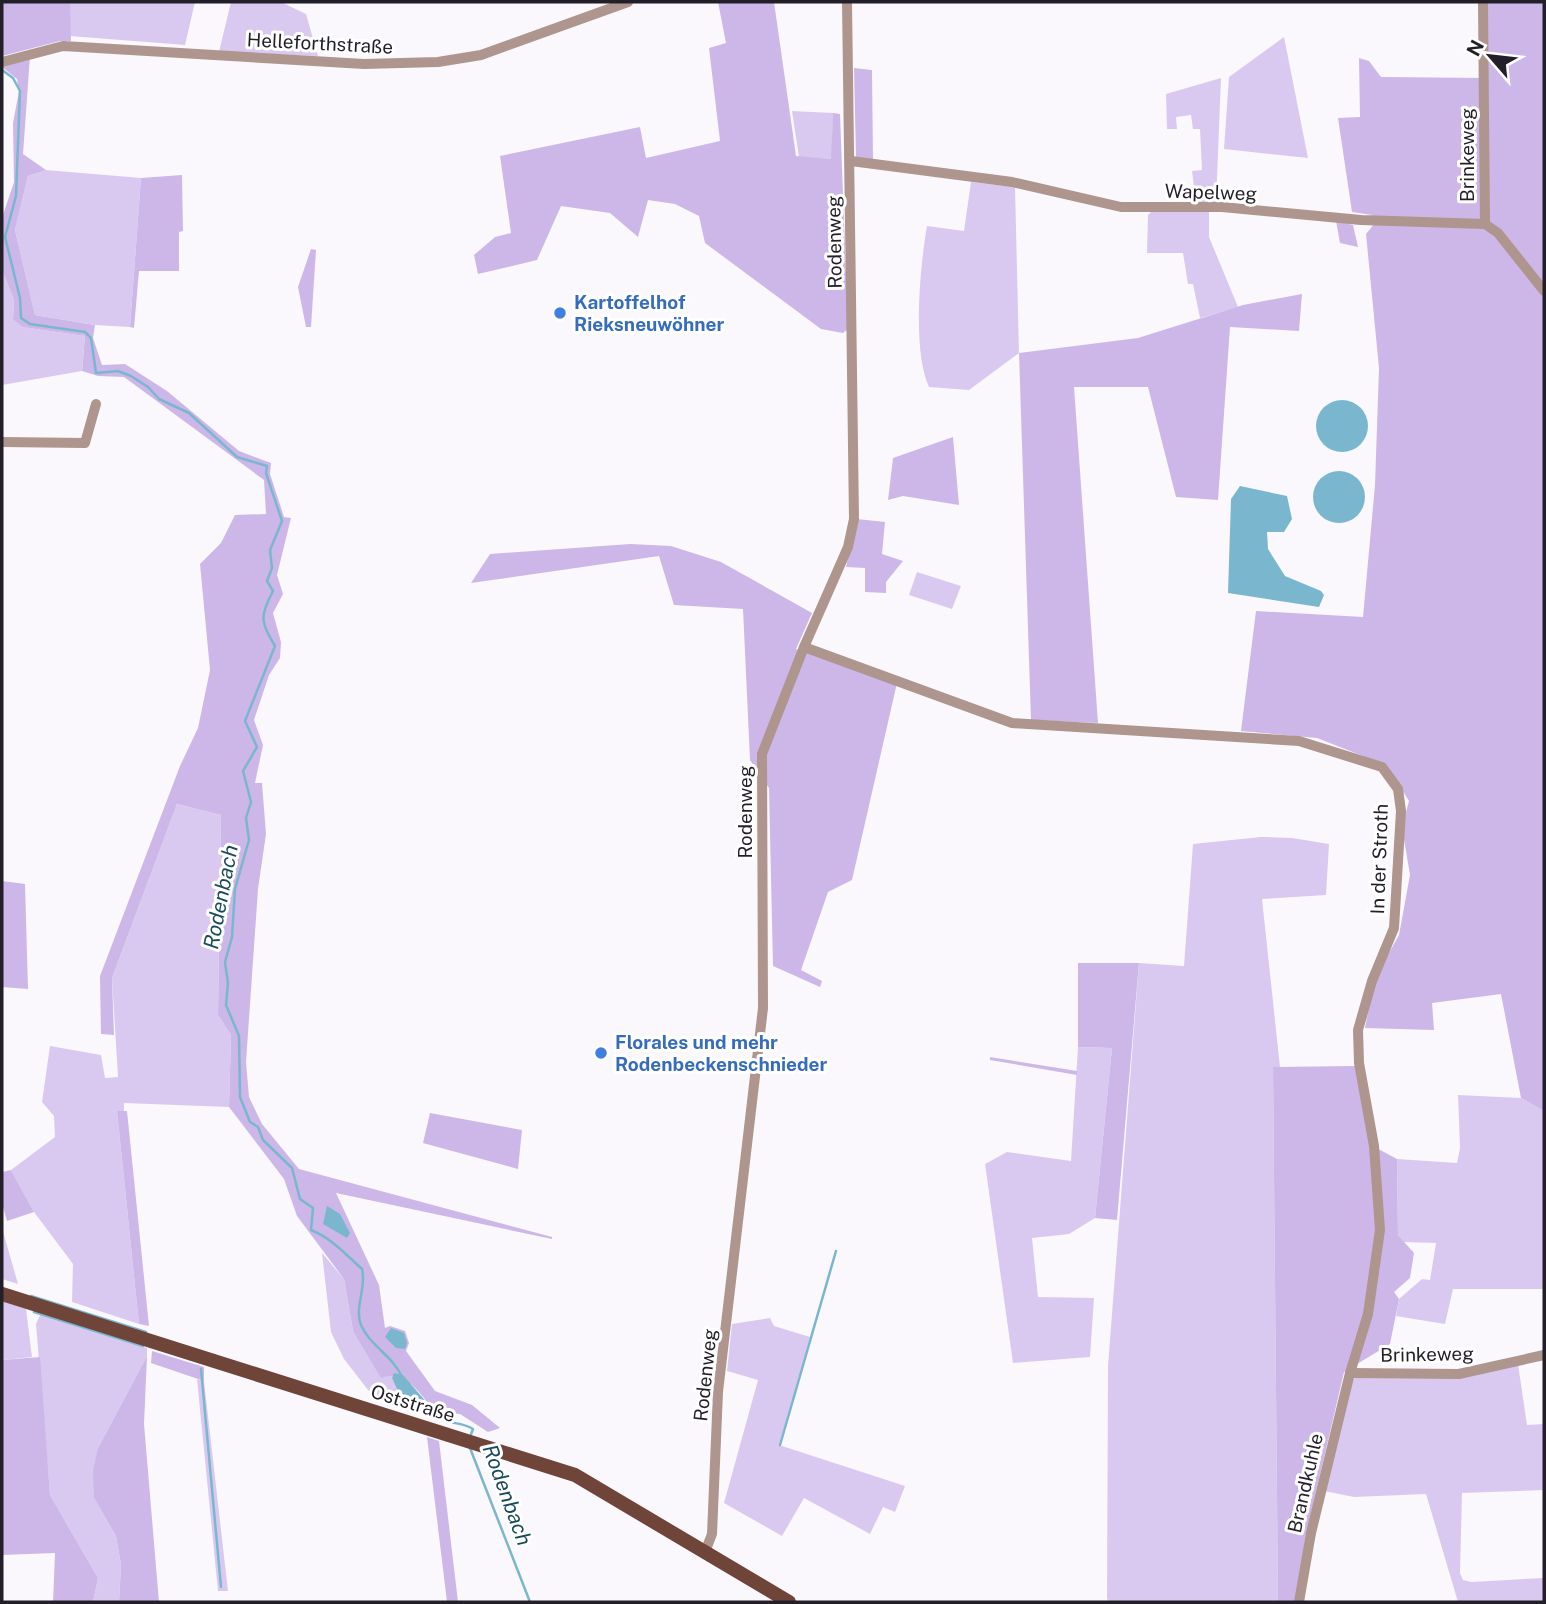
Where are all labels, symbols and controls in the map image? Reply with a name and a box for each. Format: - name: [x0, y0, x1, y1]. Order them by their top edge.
- north arrow: [1455, 21, 1525, 91]
- street label: Helleforthstraße: [246, 28, 394, 58]
- text: N: [1462, 36, 1488, 60]
- street label: Brinkeweg: [1456, 108, 1478, 202]
- street label: Wapelweg: [1164, 179, 1258, 205]
- street label: Rodenweg: [822, 195, 846, 289]
- place label: Kartoffelhof Rieksneuwöhner: [574, 291, 724, 335]
- marker: Kartoffelhof Rieksneuwöhner: [552, 305, 568, 321]
- street label: Rodenweg: [734, 765, 756, 859]
- street label: In der Stroth: [1366, 803, 1392, 915]
- water label: Rodenbach: [198, 843, 243, 951]
- place label: Florales und mehr Rodenbeckenschnieder: [615, 1031, 827, 1075]
- marker: Florales und mehr Rodenbeckenschnieder: [593, 1045, 609, 1061]
- street label: Rodenweg: [689, 1327, 721, 1422]
- street label: Brinkeweg: [1380, 1342, 1474, 1366]
- street label: Oststraße: [368, 1380, 458, 1426]
- street label: Brandkuhle: [1283, 1431, 1327, 1535]
- water label: Rodenbach: [478, 1441, 537, 1549]

